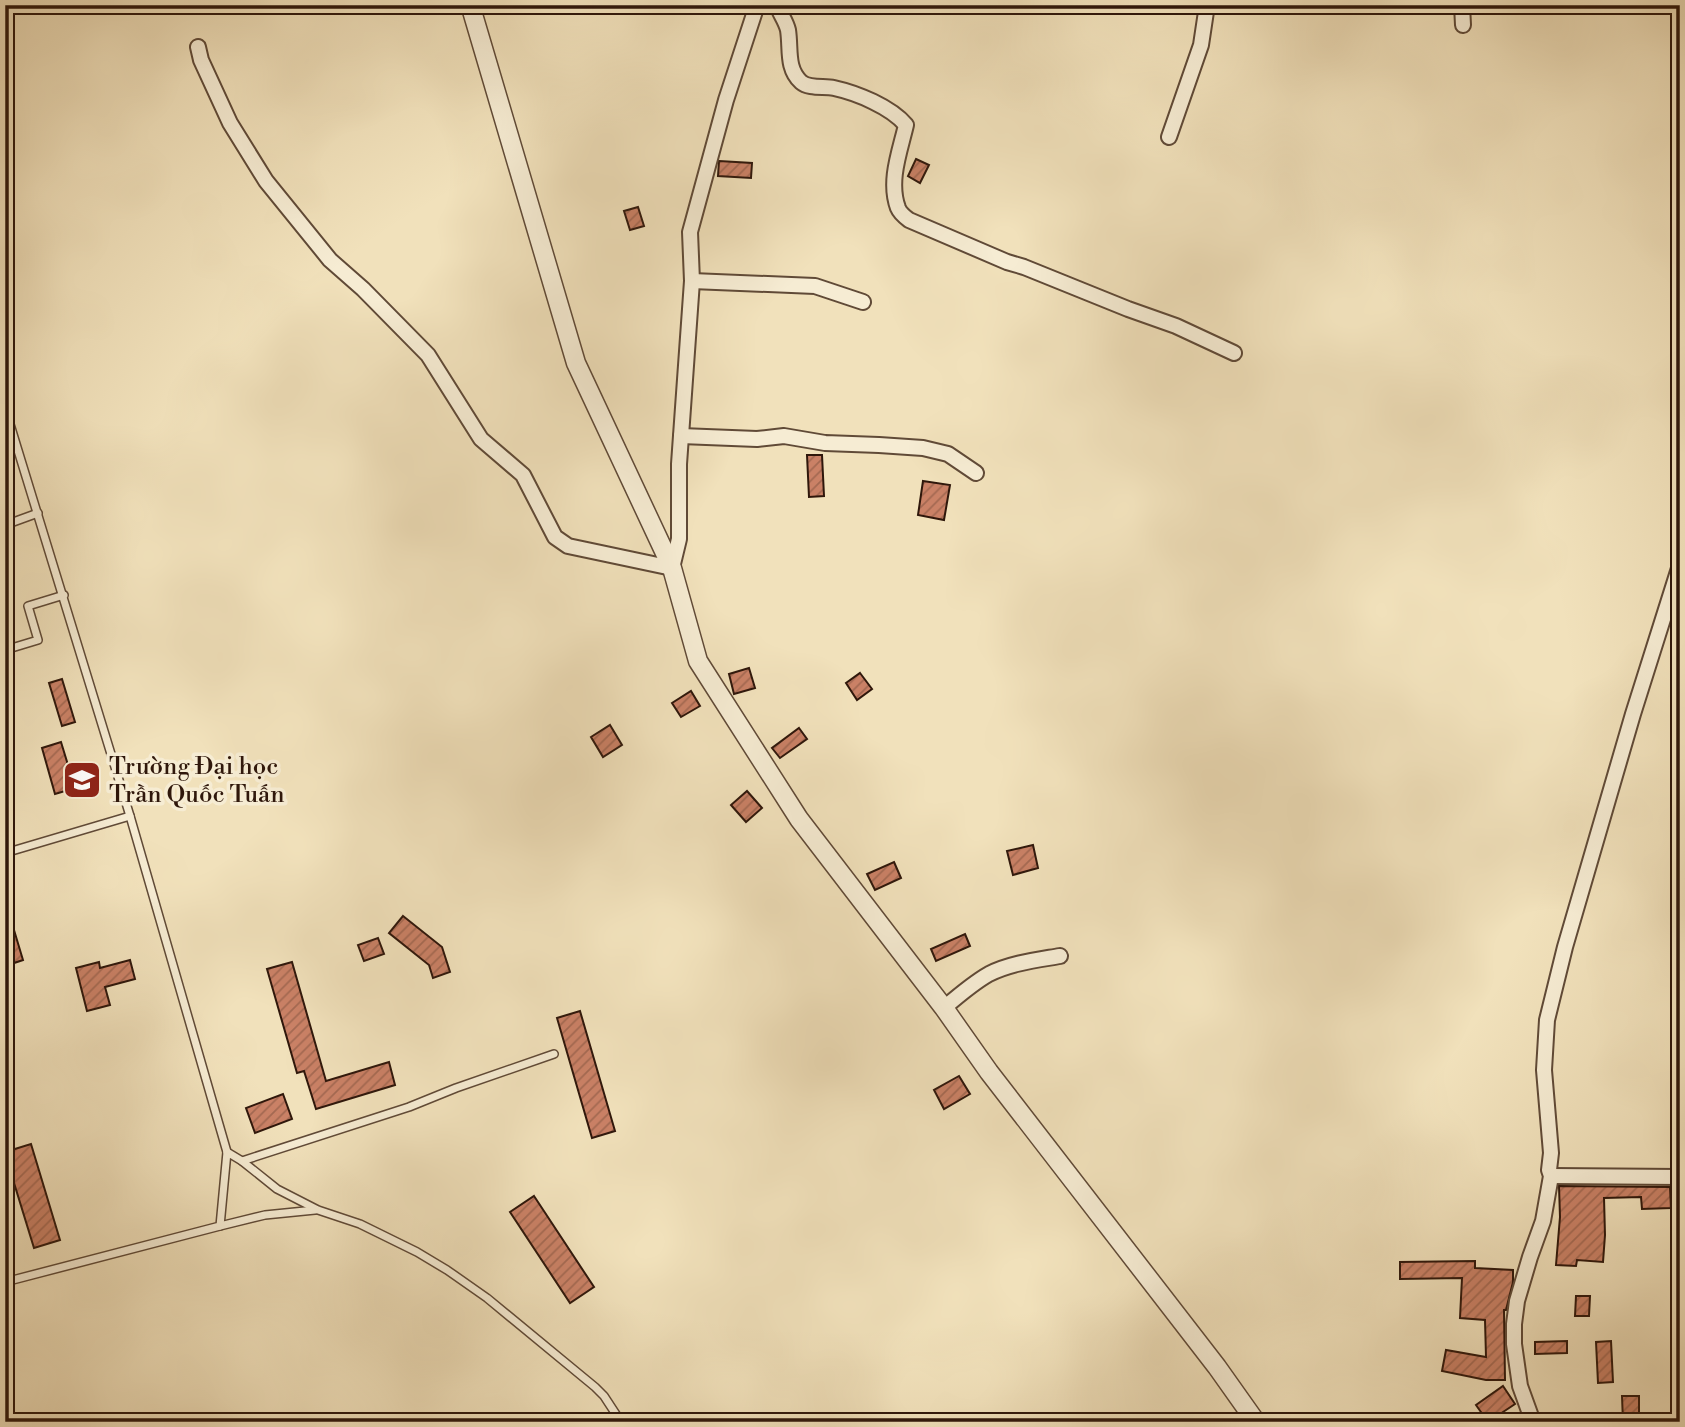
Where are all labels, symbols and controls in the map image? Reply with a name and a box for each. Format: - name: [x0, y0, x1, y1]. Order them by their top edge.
- place label: Trường Đại học Trần Quốc Tuấn: [109, 752, 285, 810]
- school or university icon: Trường Đại học Trần Quốc Tuấn: [61, 759, 103, 801]

